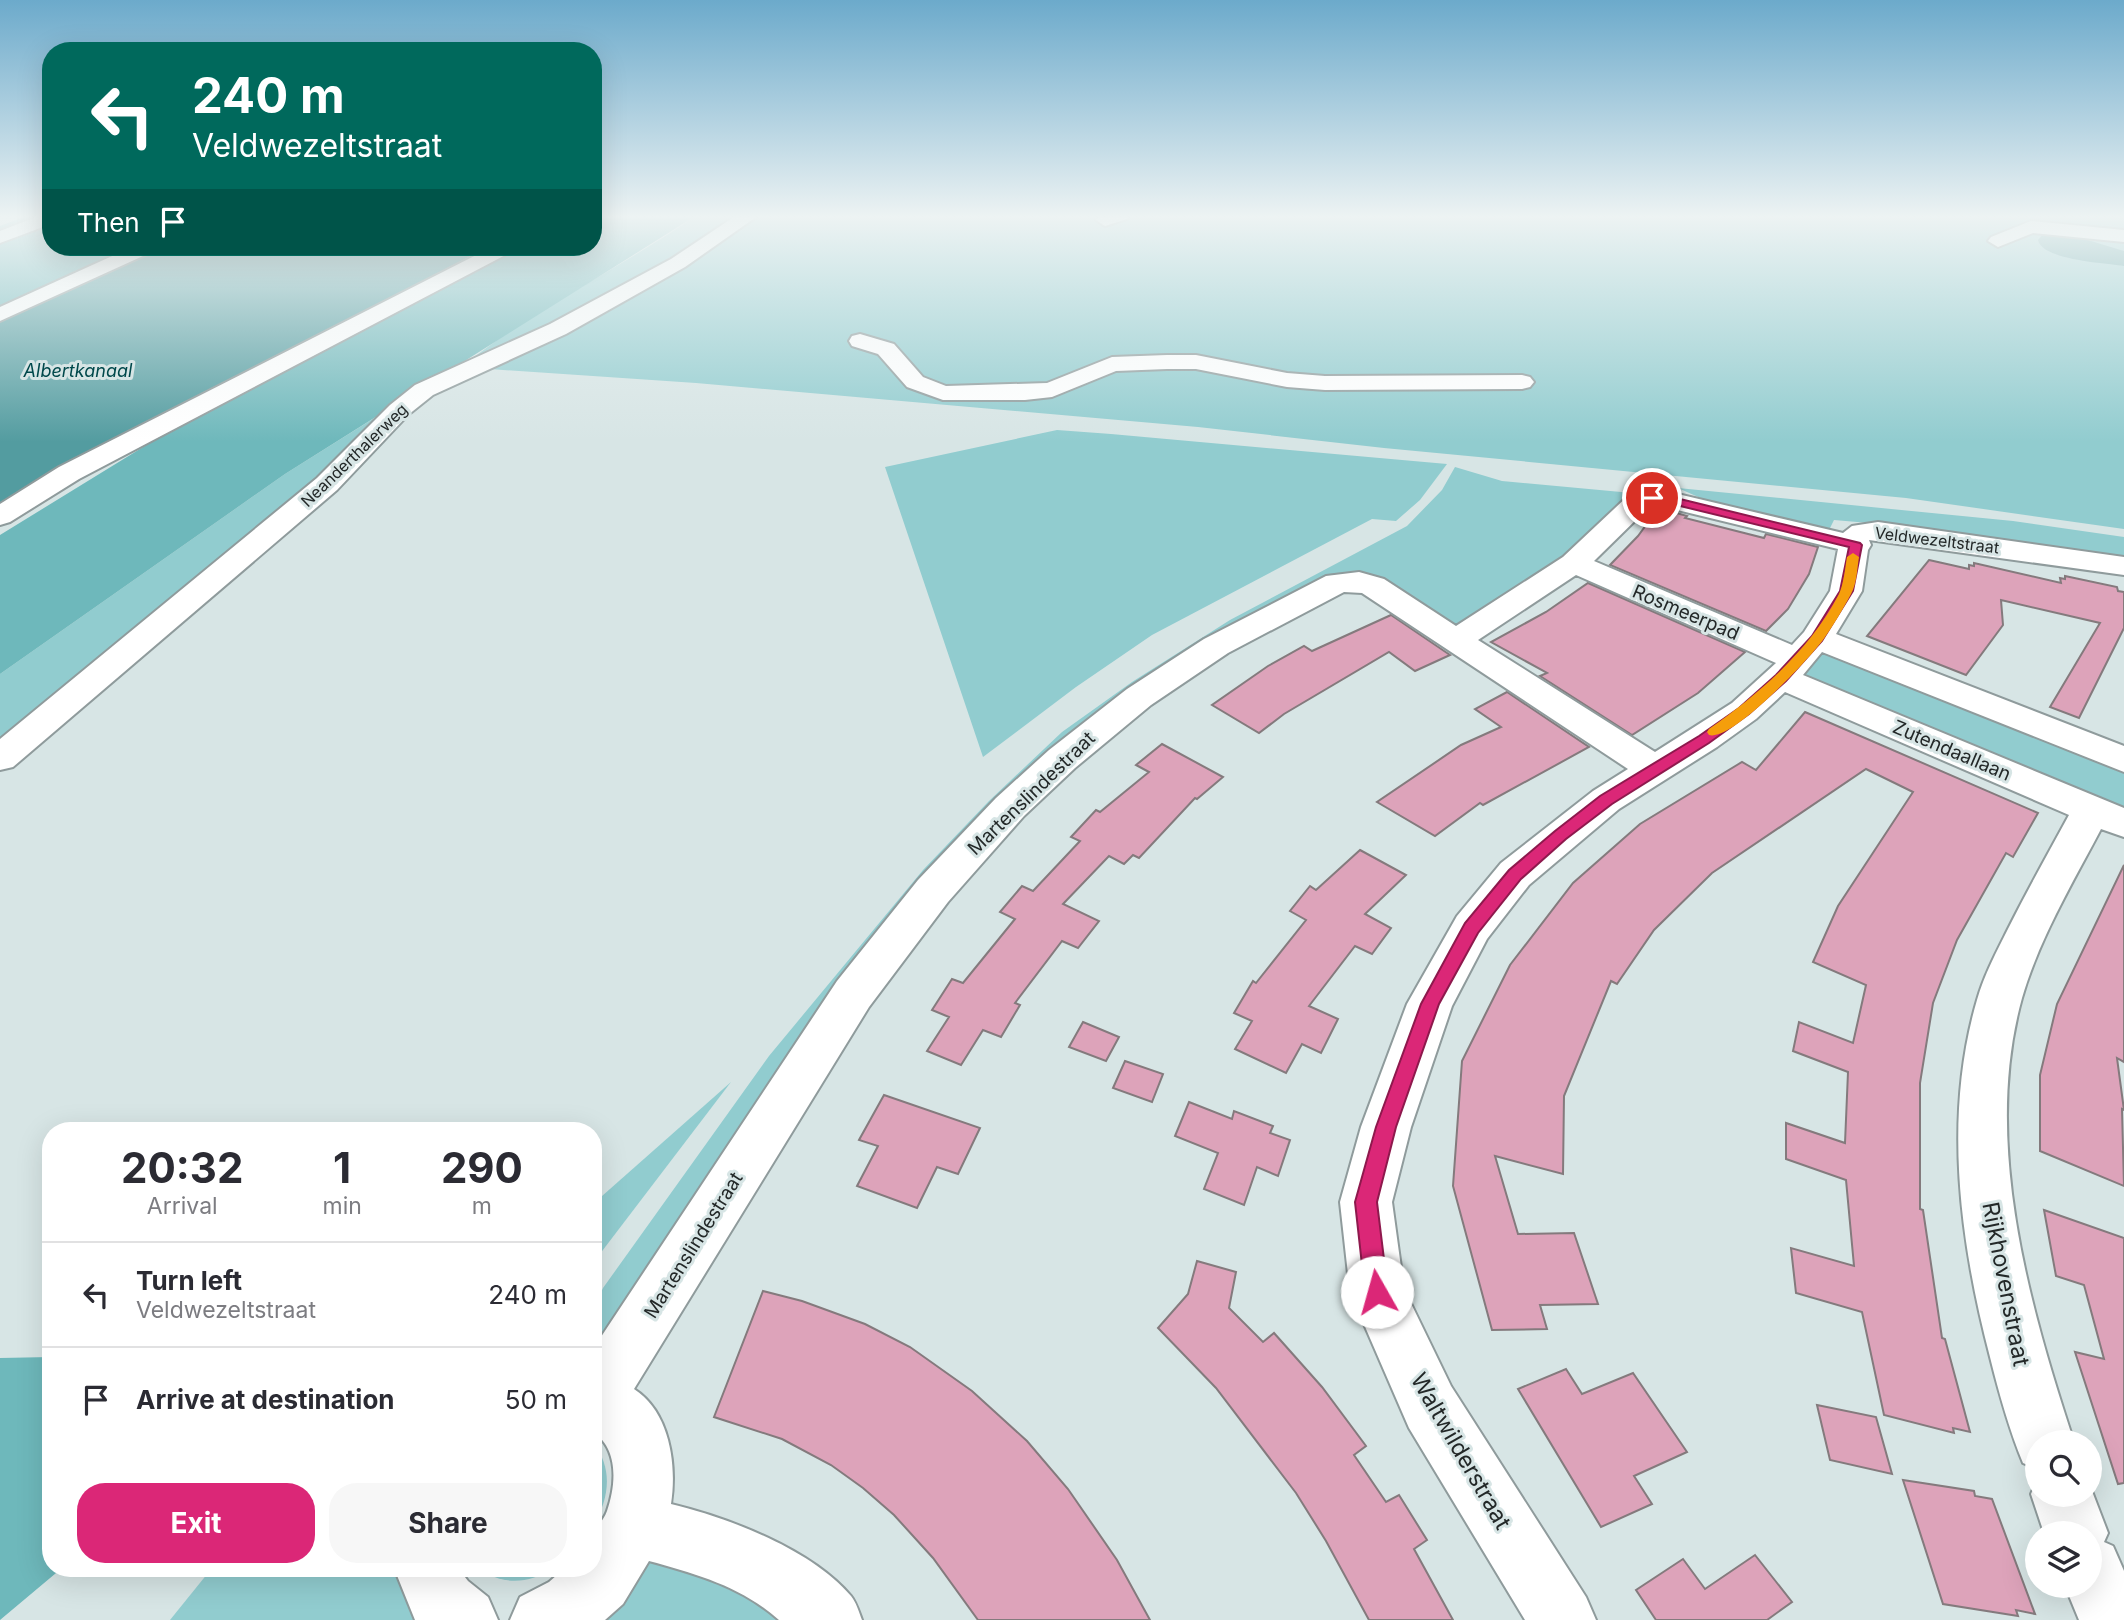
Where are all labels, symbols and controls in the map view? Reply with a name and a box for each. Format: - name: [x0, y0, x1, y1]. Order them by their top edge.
- text: 240 m: [192, 66, 345, 125]
- icon: left: [77, 70, 168, 161]
- text: Veldwezeltstraat: [192, 126, 442, 165]
- icon: arrive: [154, 203, 192, 241]
- text: Then: [77, 207, 140, 238]
- water label: Albertkanaal: [23, 360, 133, 381]
- street label: Neanderthalerweg: [297, 399, 411, 511]
- pin: [1622, 468, 1682, 528]
- icon: arrive: [1633, 479, 1671, 517]
- street label: Veldwezeltstraat: [1874, 522, 2000, 558]
- street label: Rosmeerpad: [1629, 580, 1743, 645]
- street label: Zutendaallaan: [1889, 715, 2014, 786]
- street label: Martenslindestraat: [963, 727, 1100, 860]
- text: 20:32: [121, 1142, 243, 1193]
- text: 1: [333, 1142, 351, 1193]
- text: 290: [441, 1142, 523, 1193]
- street label: Martenslindestraat: [639, 1168, 748, 1322]
- text: Arrival: [147, 1192, 218, 1220]
- text: min: [323, 1192, 362, 1220]
- text: m: [472, 1192, 492, 1220]
- street label: Rijkhovenstraat: [1976, 1200, 2036, 1369]
- position arrow: [1340, 1255, 1414, 1329]
- text: Turn left: [136, 1265, 242, 1296]
- icon: left: [77, 1276, 115, 1314]
- text: 240 m: [488, 1279, 567, 1310]
- text: Veldwezeltstraat: [136, 1296, 316, 1324]
- street label: Waltwilderstraat: [1405, 1368, 1517, 1535]
- icon: arrive: [77, 1381, 115, 1419]
- text: Arrive at destination: [136, 1384, 395, 1415]
- text: 50 m: [505, 1384, 567, 1415]
- map controls: [2025, 1430, 2102, 1598]
- button: search: [2025, 1430, 2102, 1507]
- button: Exit: [77, 1483, 315, 1563]
- button: Share: [329, 1483, 567, 1563]
- button: layers: [2025, 1521, 2102, 1598]

